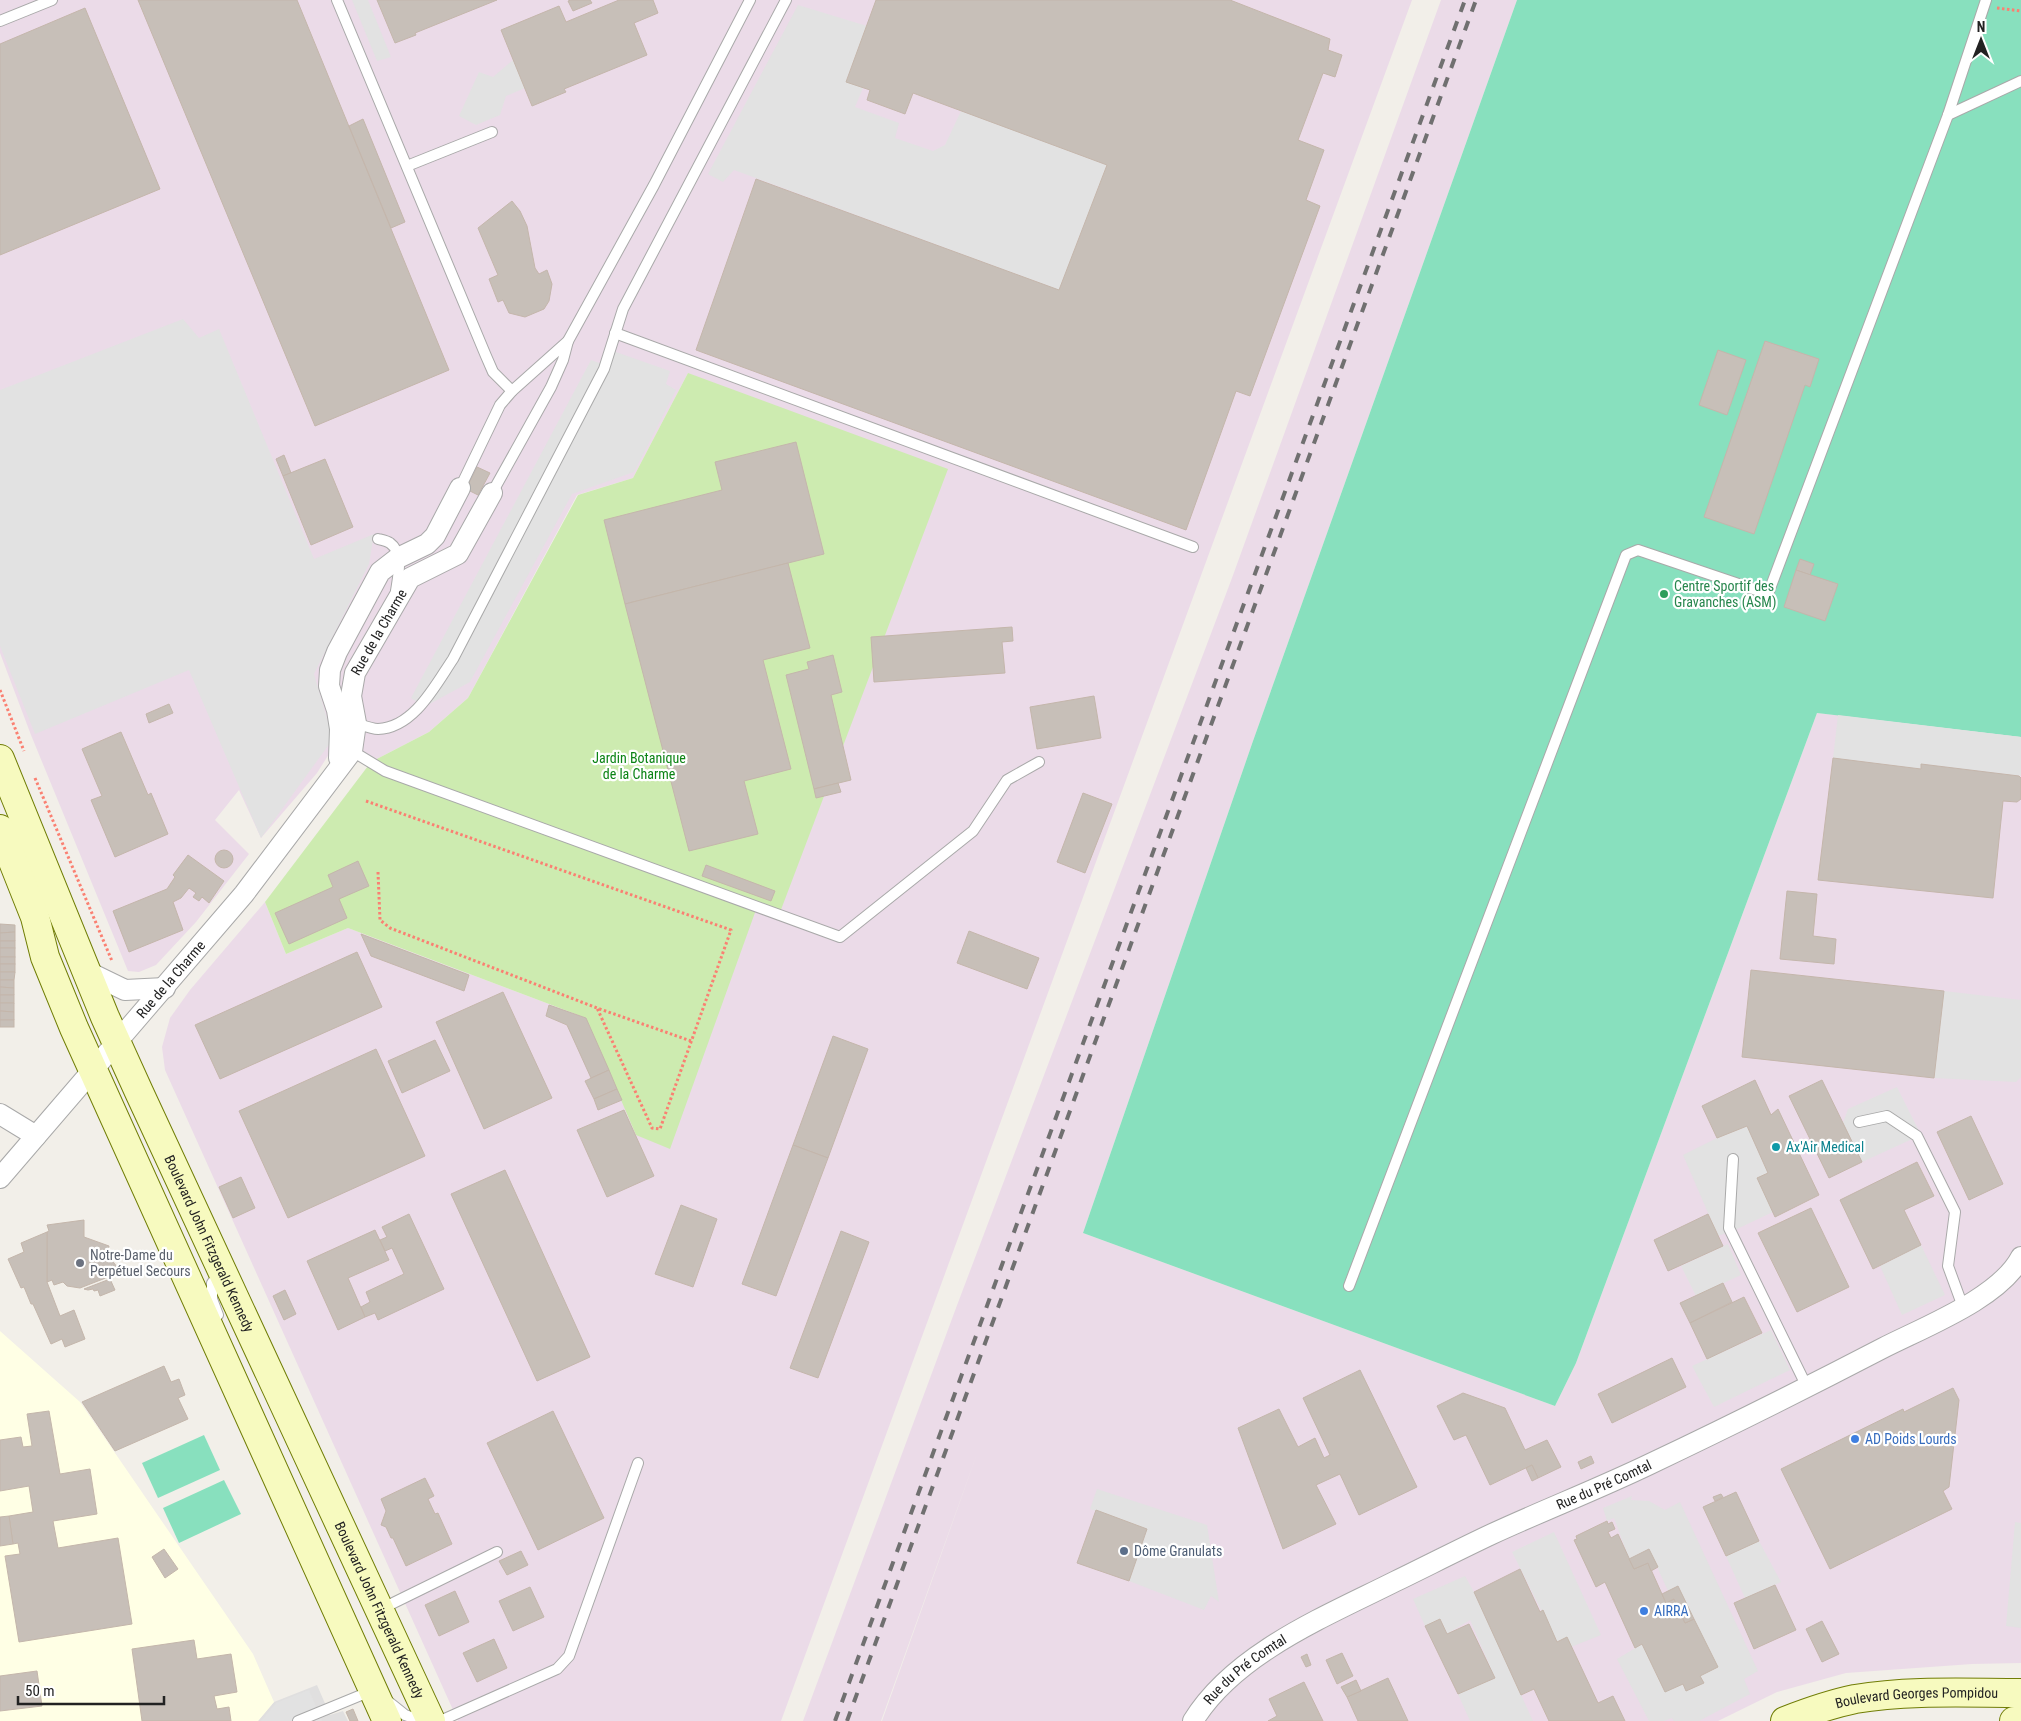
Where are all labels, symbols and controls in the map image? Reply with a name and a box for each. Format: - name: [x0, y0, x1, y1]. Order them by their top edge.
- north arrow: [1956, 15, 2006, 65]
- text: N: [1977, 19, 1985, 35]
- place label: Centre Sportif des Gravanches (ASM): [1674, 578, 1776, 611]
- street label: Rue de la Charme: [348, 586, 410, 678]
- marker: Centre Sportif des Gravanches (ASM): [1658, 588, 1670, 600]
- park label: Jardin Botanique de la Charme: [592, 750, 686, 782]
- street label: Rue de la Charme: [133, 937, 209, 1021]
- place label: Ax'Air Medical: [1786, 1139, 1864, 1155]
- marker: Ax'Air Medical: [1770, 1141, 1782, 1153]
- street label: Boulevard John Fitzgerald Kennedy: [161, 1153, 257, 1335]
- place label: Notre-Dame du Perpétuel Secours: [90, 1247, 191, 1279]
- marker: Notre-Dame du Perpétuel Secours: [74, 1257, 86, 1269]
- place label: AD Poids Lourds: [1865, 1431, 1957, 1447]
- marker: AD Poids Lourds: [1849, 1433, 1861, 1445]
- street label: Rue du Pré Comtal: [1554, 1457, 1654, 1513]
- street label: Boulevard John Fitzgerald Kennedy: [332, 1519, 428, 1701]
- place label: Dôme Granulats: [1134, 1543, 1222, 1559]
- marker: Dôme Granulats: [1118, 1545, 1130, 1557]
- place label: AIRRA: [1654, 1603, 1689, 1619]
- marker: AIRRA: [1638, 1605, 1650, 1617]
- street label: Rue du Pré Comtal: [1200, 1631, 1289, 1707]
- scale bar: [18, 1674, 164, 1706]
- text: 50 m: [25, 1682, 55, 1700]
- street label: Boulevard Georges Pompidou: [1833, 1685, 1998, 1711]

